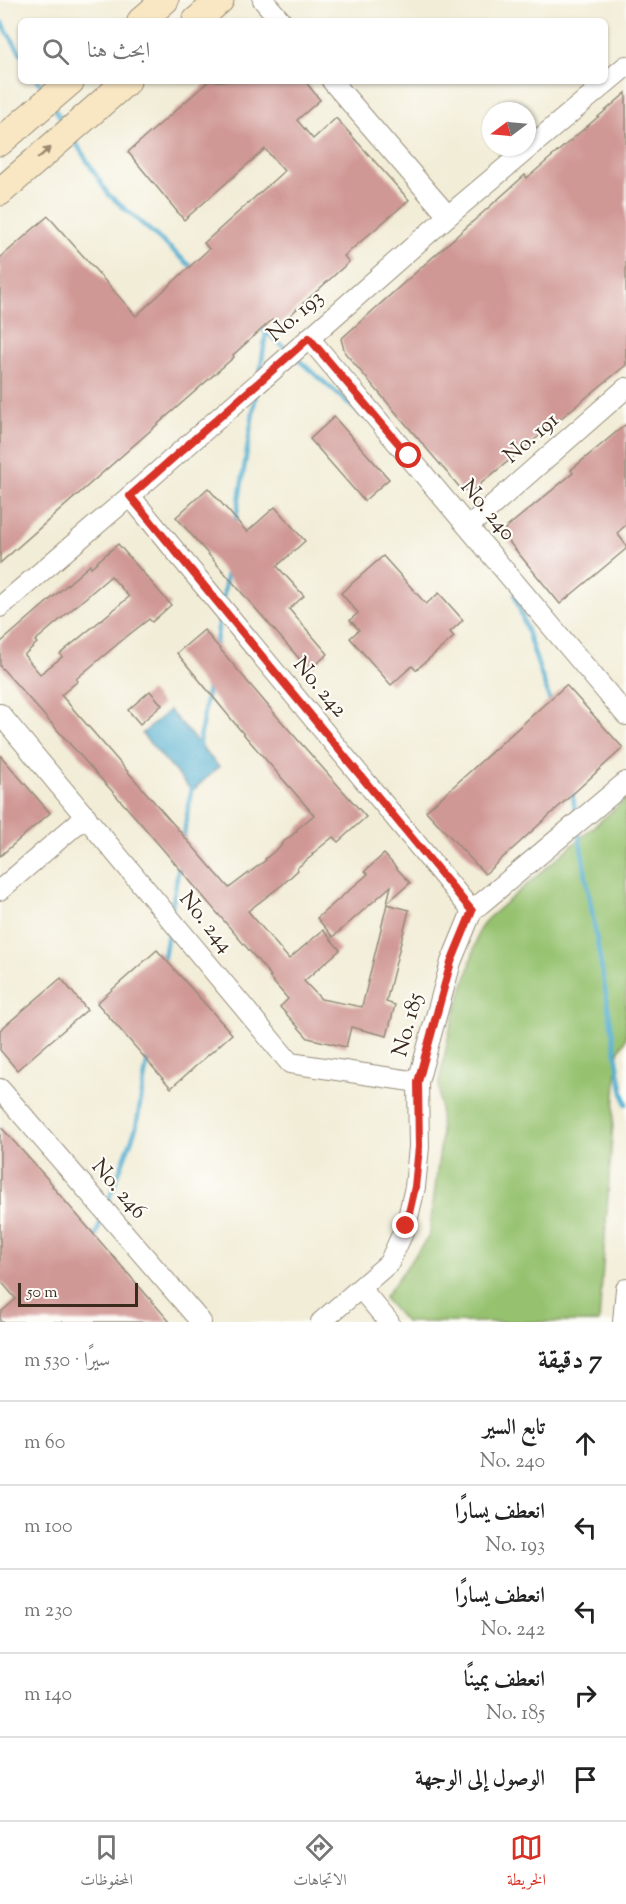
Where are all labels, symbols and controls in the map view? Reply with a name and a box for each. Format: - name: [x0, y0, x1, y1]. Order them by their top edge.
- search box: [18, 18, 608, 84]
- icon: search: [39, 35, 72, 68]
- text: ابحث هنا: [87, 36, 150, 68]
- north arrow: [482, 102, 536, 156]
- one-way arrow: [36, 147, 52, 160]
- street label: No. 193: [261, 283, 331, 351]
- street label: No. 191: [497, 405, 567, 472]
- route start: [395, 442, 421, 468]
- street label: No. 240: [452, 473, 522, 549]
- street label: No. 242: [284, 651, 354, 725]
- street label: No. 244: [170, 885, 240, 961]
- street label: No. 185: [385, 989, 433, 1061]
- street label: No. 246: [83, 1153, 153, 1227]
- route end: [392, 1212, 418, 1238]
- scale bar: [18, 1280, 138, 1308]
- text: 50 m: [27, 1282, 58, 1305]
- text: 7 دقيقة: [538, 1343, 602, 1380]
- text: سيرًا · 530 m: [24, 1347, 110, 1376]
- text: تابع السير: [483, 1413, 545, 1445]
- icon: ahead: [569, 1427, 602, 1460]
- text: 60 m: [24, 1429, 65, 1458]
- text: No. 240: [480, 1448, 545, 1477]
- text: انعطف يسارًا: [455, 1497, 545, 1529]
- icon: left: [569, 1511, 602, 1544]
- text: 100 m: [24, 1513, 73, 1542]
- text: No. 193: [485, 1532, 545, 1561]
- text: انعطف يسارًا: [455, 1581, 545, 1613]
- icon: left: [569, 1595, 602, 1628]
- text: 230 m: [24, 1597, 73, 1626]
- text: No. 242: [481, 1616, 545, 1645]
- text: انعطف يمينًا: [464, 1665, 545, 1697]
- icon: right: [569, 1679, 602, 1712]
- text: 140 m: [24, 1681, 72, 1710]
- text: No. 185: [486, 1700, 545, 1729]
- icon: arrive: [569, 1763, 602, 1796]
- text: الوصول إلى الوجهة: [415, 1764, 545, 1796]
- tab: المحفوظات: [80, 1831, 133, 1895]
- tab: الاتجاهات: [293, 1831, 347, 1895]
- tab: الخريطة: [507, 1831, 546, 1895]

